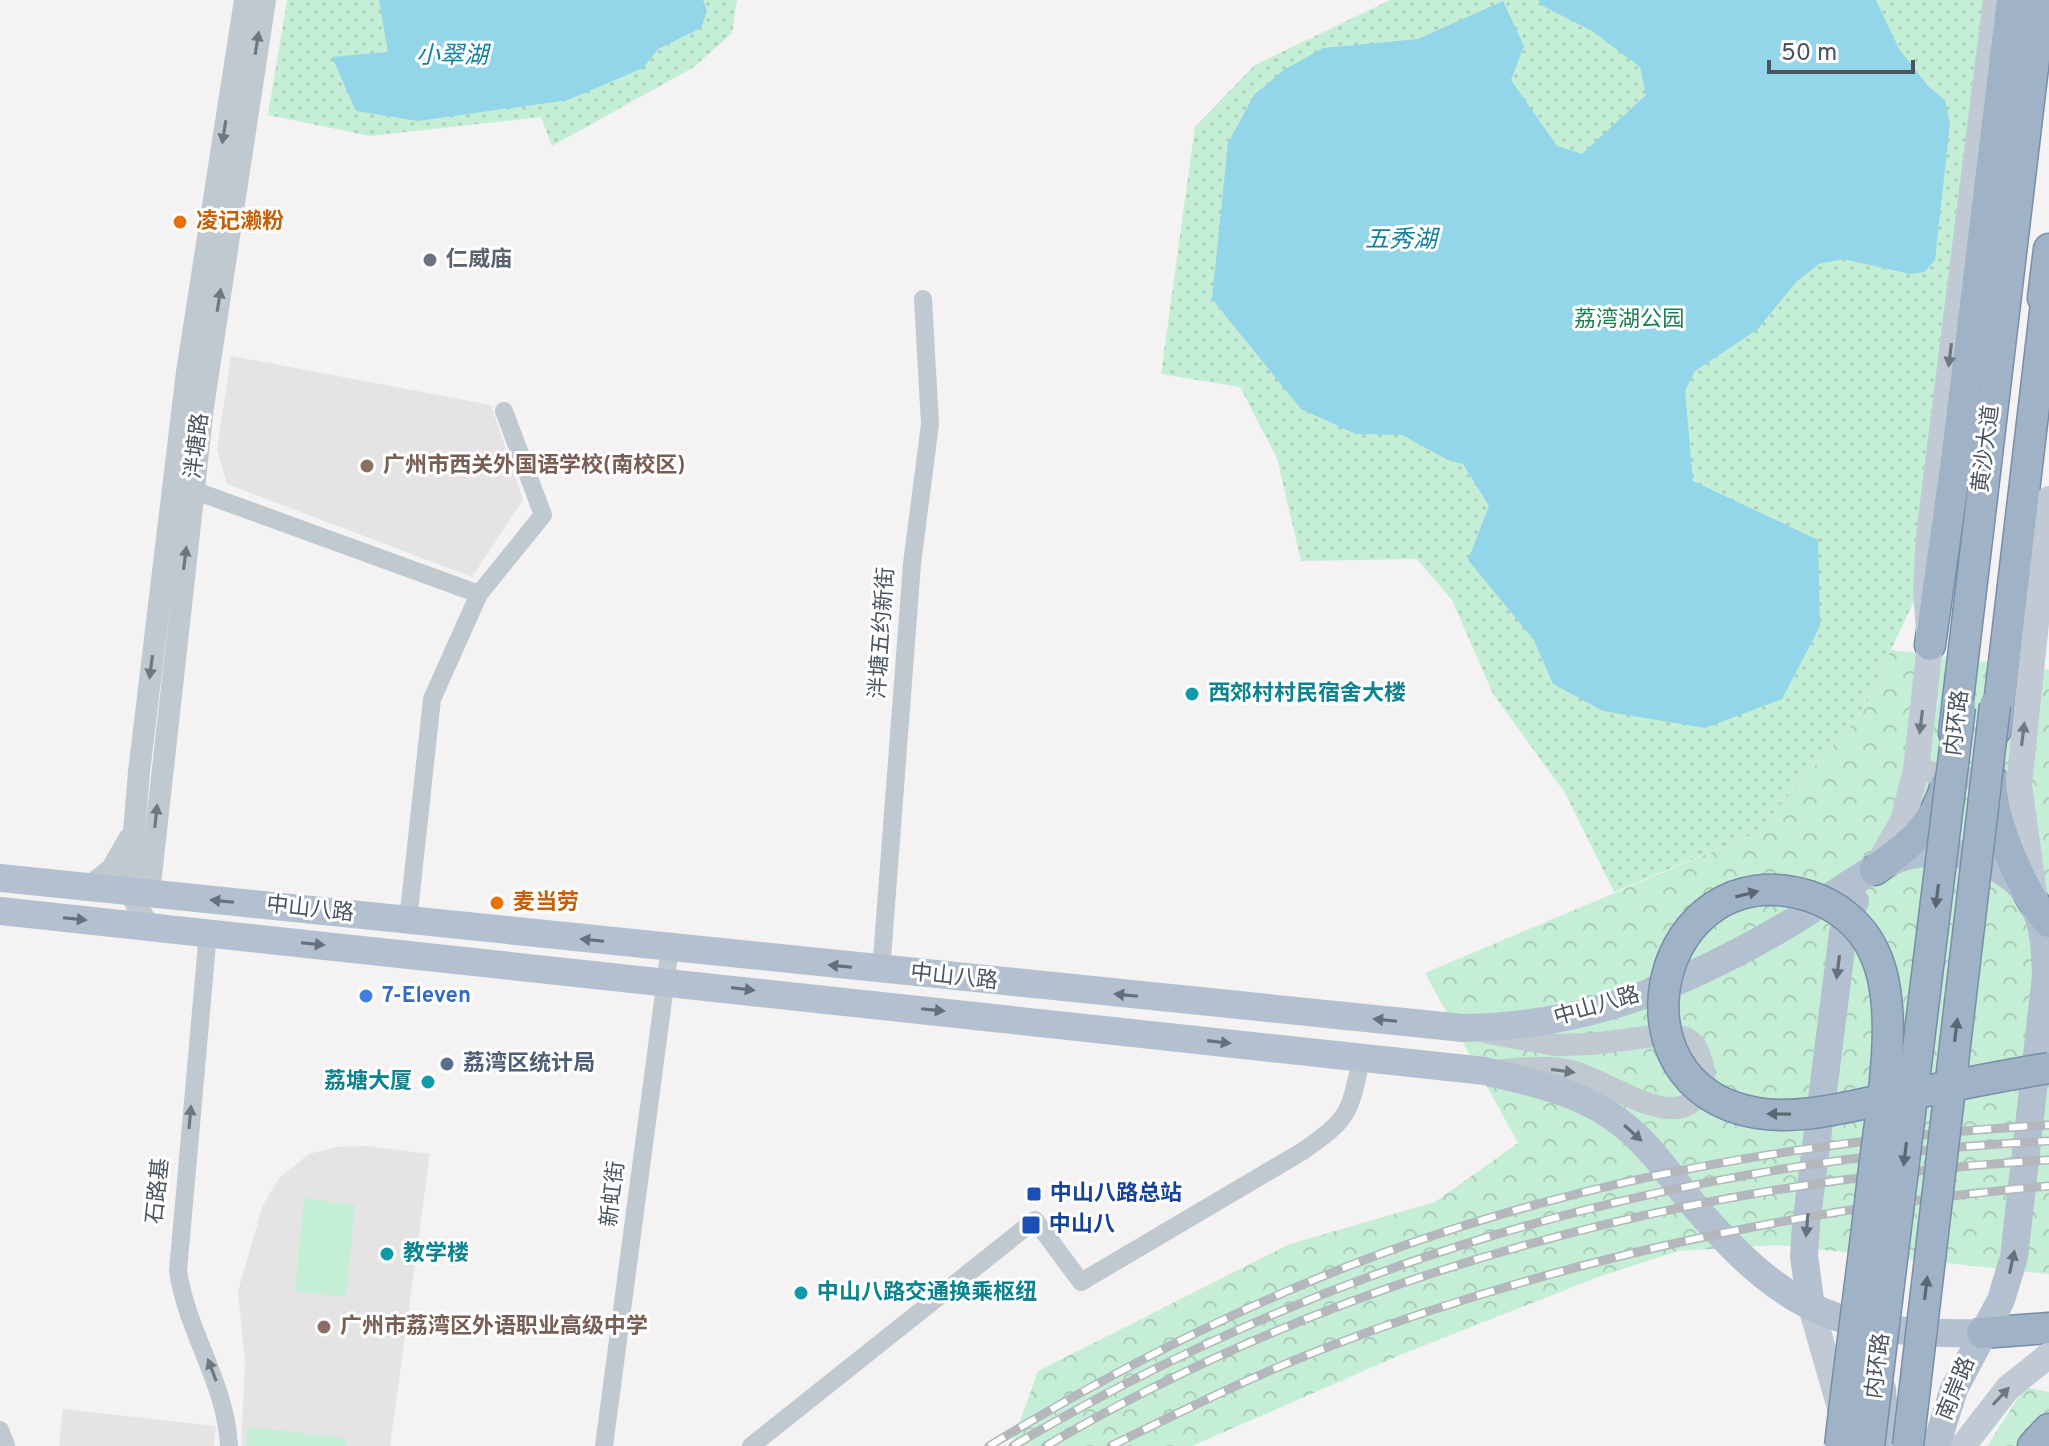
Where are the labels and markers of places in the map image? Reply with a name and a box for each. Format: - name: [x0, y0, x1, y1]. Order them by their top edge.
- place label: 凌记濑粉: [196, 209, 284, 236]
- marker: 凌记濑粉: [171, 213, 189, 231]
- place label: 仁威庙: [446, 247, 512, 274]
- marker: 仁威庙: [421, 251, 439, 269]
- place label: 广州市西关外国语学校(南校区): [383, 453, 685, 480]
- marker: 广州市西关外国语学校(南校区): [358, 457, 376, 475]
- place label: 西郊村村民宿舍大楼: [1208, 680, 1406, 708]
- marker: 西郊村村民宿舍大楼: [1183, 685, 1201, 703]
- place label: 麦当劳: [513, 890, 579, 917]
- marker: 麦当劳: [488, 894, 506, 912]
- place label: 7-Eleven: [382, 983, 471, 1010]
- marker: 7-Eleven: [357, 987, 375, 1005]
- place label: 荔湾区统计局: [463, 1050, 595, 1078]
- marker: 荔湾区统计局: [438, 1055, 456, 1073]
- place label: 荔塘大厦: [324, 1069, 412, 1096]
- marker: 荔塘大厦: [419, 1073, 437, 1091]
- place label: 中山八路总站: [1050, 1181, 1182, 1208]
- marker: 中山八路总站: [1025, 1185, 1043, 1203]
- place label: 中山八: [1049, 1212, 1115, 1239]
- marker: 中山八: [1020, 1214, 1042, 1236]
- place label: 教学楼: [403, 1241, 469, 1268]
- marker: 教学楼: [378, 1245, 396, 1263]
- place label: 中山八路交通换乘枢纽: [817, 1279, 1037, 1307]
- marker: 中山八路交通换乘枢纽: [792, 1284, 810, 1302]
- place label: 广州市荔湾区外语职业高级中学: [340, 1313, 648, 1341]
- marker: 广州市荔湾区外语职业高级中学: [315, 1318, 333, 1336]

